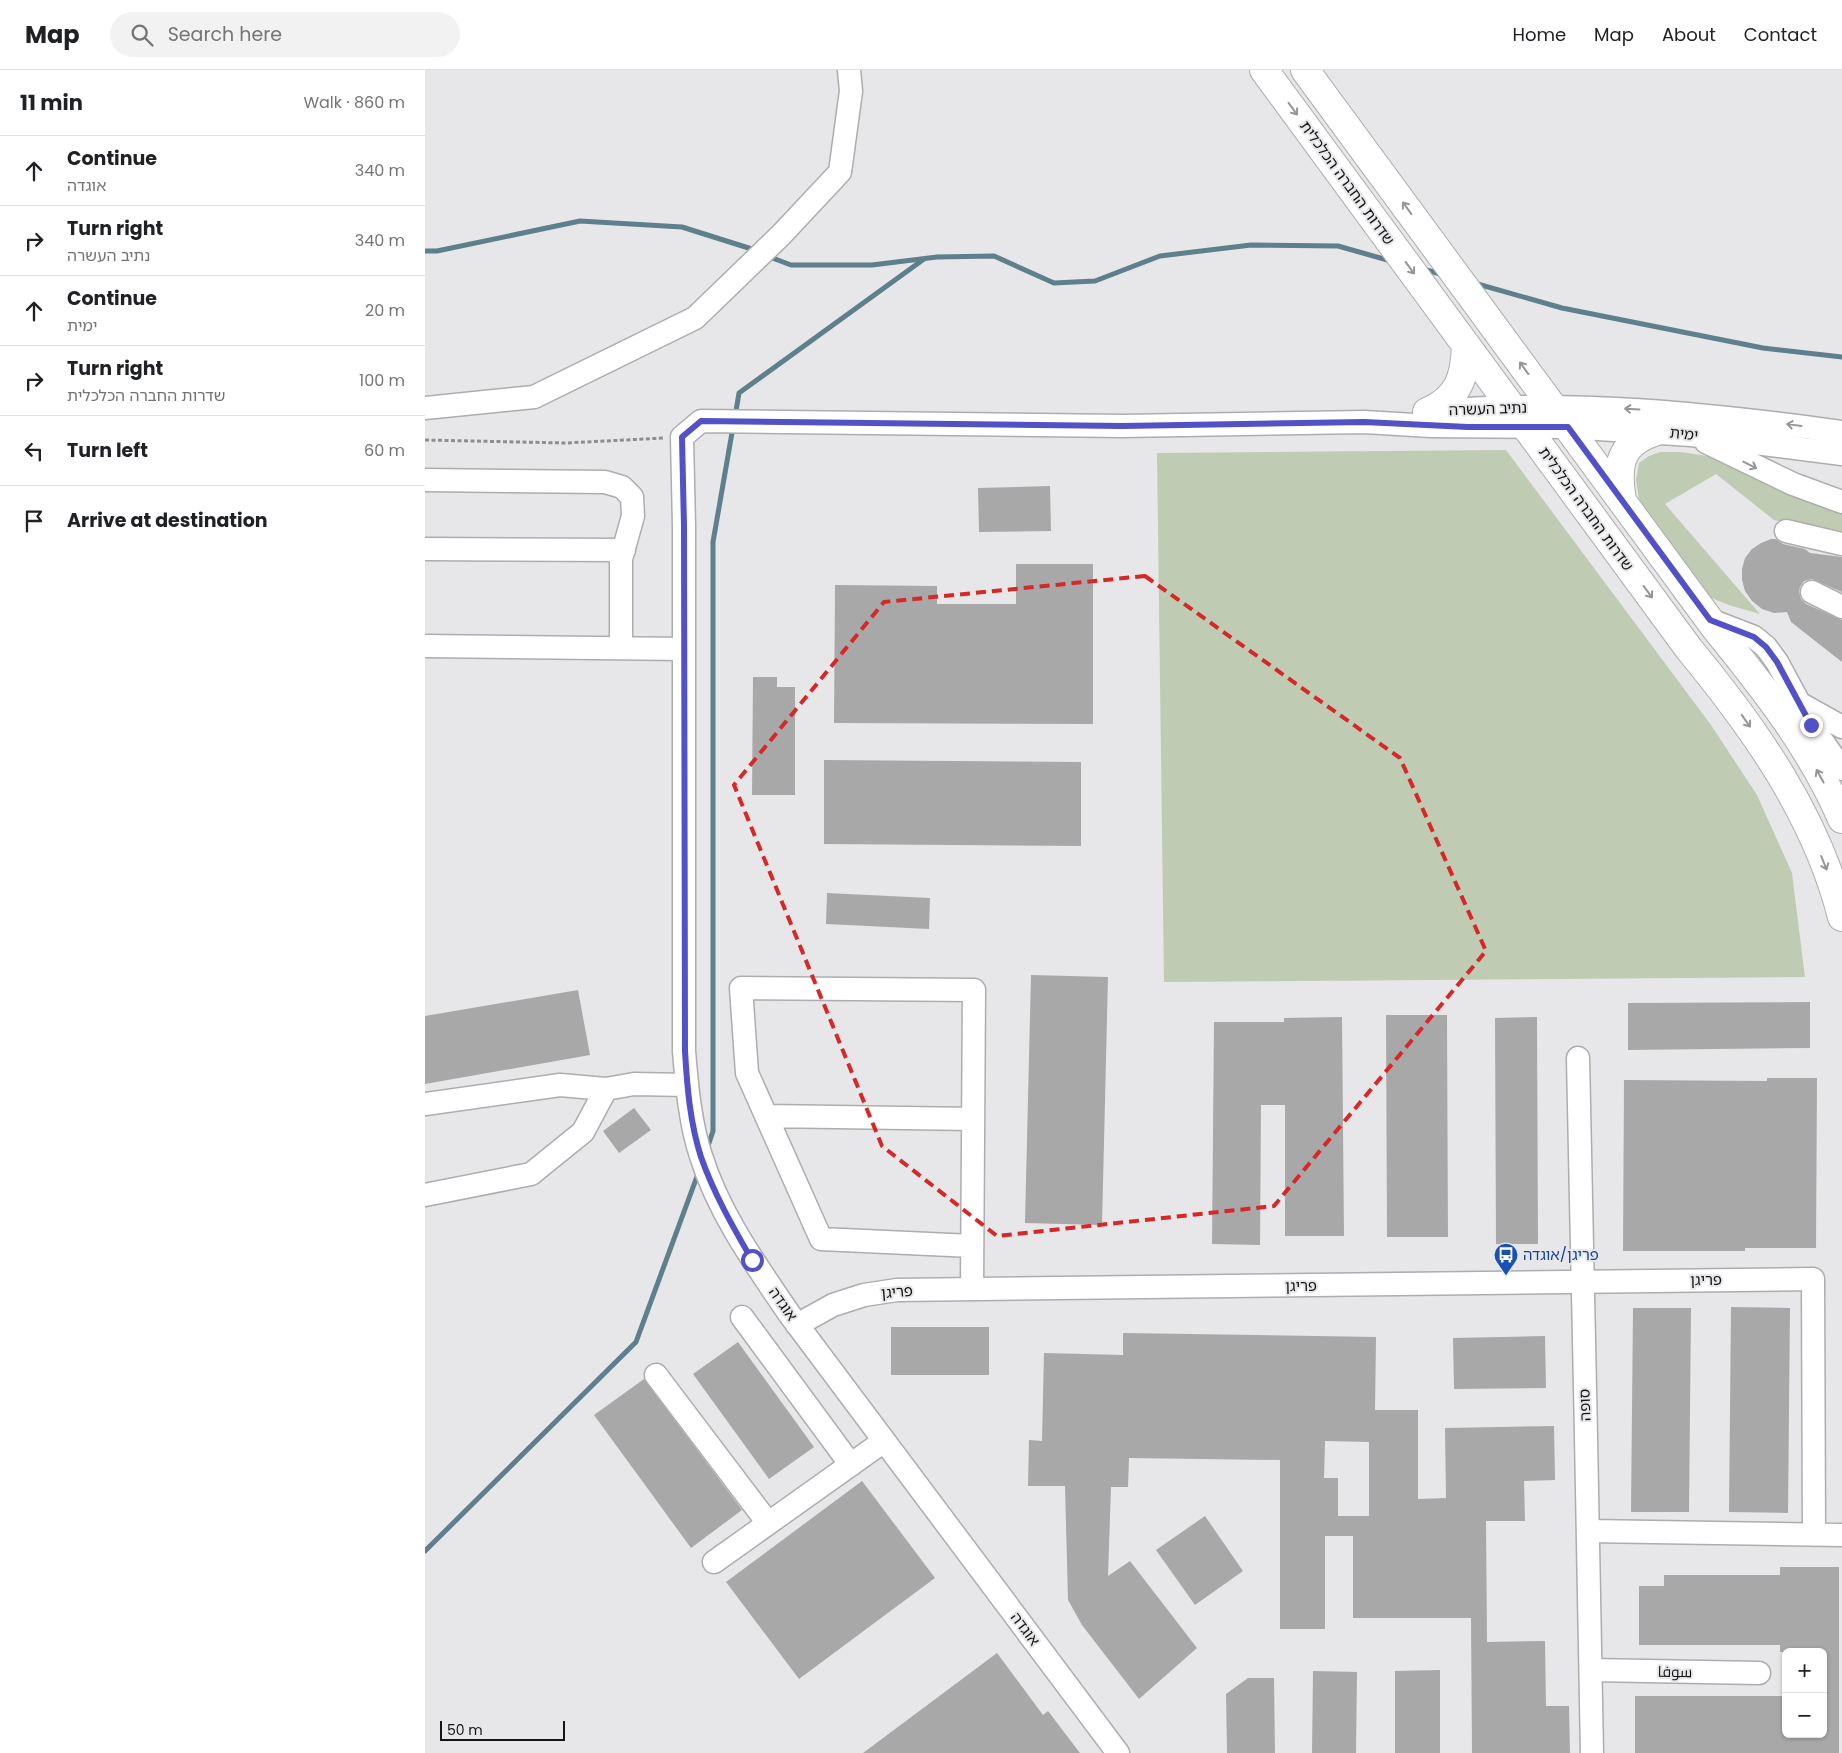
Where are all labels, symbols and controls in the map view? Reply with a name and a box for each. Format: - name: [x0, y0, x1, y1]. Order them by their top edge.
- search box: [110, 12, 460, 57]
- text: Map: [25, 18, 80, 51]
- icon: search: [128, 21, 156, 49]
- text: Search here: [168, 21, 282, 48]
- text: Home: [1512, 22, 1566, 47]
- text: Map: [1594, 22, 1634, 47]
- text: About: [1662, 22, 1716, 47]
- text: Contact: [1744, 22, 1817, 47]
- text: 11 min: [20, 88, 83, 117]
- text: Walk · 860 m: [303, 91, 405, 114]
- one-way arrow: [1287, 102, 1298, 115]
- street label: שדרות החברה הכלכלית: [1295, 116, 1400, 249]
- text: Continue: [67, 145, 157, 172]
- icon: ahead: [20, 157, 48, 185]
- text: 340 m: [355, 159, 405, 182]
- text: אוגדה: [67, 174, 106, 197]
- one-way arrow: [1402, 201, 1412, 215]
- text: Turn right: [67, 215, 163, 242]
- icon: right: [20, 227, 48, 255]
- text: 340 m: [355, 229, 405, 252]
- text: נתיב העשרה: [67, 244, 150, 267]
- one-way arrow: [1404, 261, 1415, 274]
- text: Continue: [67, 285, 157, 312]
- icon: ahead: [20, 297, 48, 325]
- text: 20 m: [365, 299, 405, 322]
- text: ימית: [67, 314, 98, 337]
- text: Turn right: [67, 355, 163, 382]
- one-way arrow: [1519, 361, 1529, 375]
- icon: right: [20, 367, 48, 395]
- text: 100 m: [359, 369, 405, 392]
- text: שדרות החברה הכלכלית: [67, 384, 225, 407]
- street label: נתיב העשרה: [1449, 397, 1527, 420]
- one-way arrow: [1624, 405, 1640, 414]
- one-way arrow: [1786, 420, 1802, 430]
- street label: ימית: [1669, 422, 1699, 445]
- icon: left: [20, 437, 48, 465]
- text: Turn left: [67, 437, 148, 464]
- text: 60 m: [364, 439, 405, 462]
- street label: שדרות החברה הכלכלית: [1534, 442, 1639, 575]
- one-way arrow: [1743, 460, 1758, 470]
- icon: arrive: [20, 507, 48, 535]
- text: Arrive at destination: [67, 507, 268, 534]
- one-way arrow: [1642, 585, 1653, 598]
- one-way arrow: [1741, 714, 1751, 728]
- route end: [1800, 714, 1823, 737]
- one-way arrow: [1815, 768, 1825, 783]
- one-way arrow: [1820, 855, 1829, 871]
- bus stop icon: פריגן/אוגדה: [1493, 1242, 1519, 1276]
- place label: פריגן/אוגדה: [1523, 1244, 1599, 1265]
- route start: [741, 1249, 764, 1272]
- street label: פריגן: [1690, 1269, 1722, 1290]
- street label: פריגן: [1285, 1275, 1317, 1296]
- street label: פריגן: [880, 1280, 914, 1303]
- street label: אוגדה: [764, 1283, 803, 1325]
- street label: סופה: [1573, 1389, 1596, 1422]
- street label: אוגדה: [1006, 1608, 1045, 1650]
- map controls: [1782, 1648, 1827, 1738]
- button: +: [1782, 1648, 1827, 1693]
- street label: سوفا: [1658, 1661, 1692, 1682]
- button: −: [1782, 1693, 1827, 1738]
- scale bar: [440, 1718, 565, 1741]
- text: 50 m: [447, 1720, 483, 1740]

